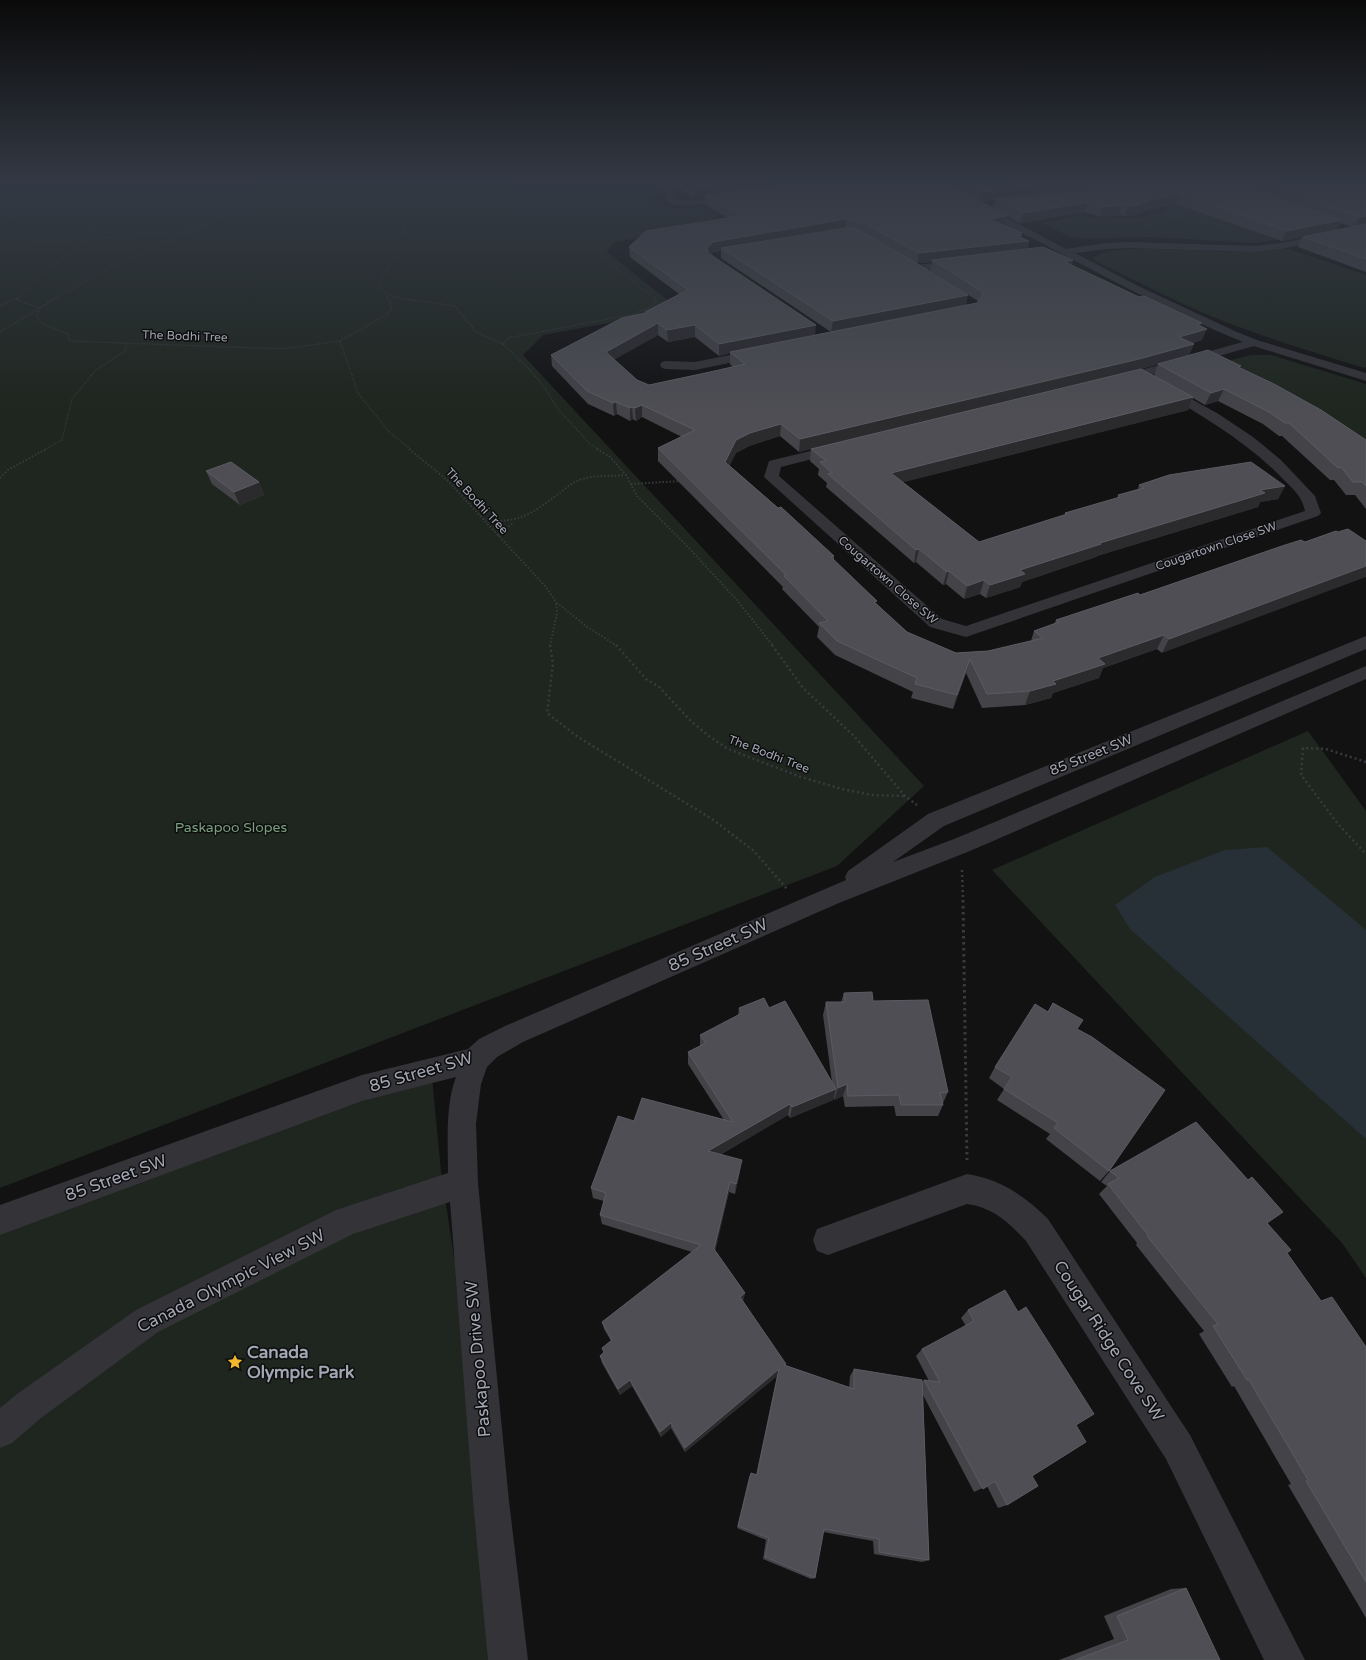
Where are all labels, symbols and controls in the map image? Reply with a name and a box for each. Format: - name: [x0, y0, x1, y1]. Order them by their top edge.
- street label: The Bodhi Tree: [142, 328, 228, 344]
- street label: The Bodhi Tree: [443, 465, 511, 537]
- street label: Cougartown Close SW: [1154, 519, 1278, 573]
- street label: Cougartown Close SW: [835, 533, 941, 627]
- street label: 85 Street SW: [1047, 731, 1135, 779]
- street label: The Bodhi Tree: [727, 732, 812, 776]
- park label: Paskapoo Slopes: [175, 819, 288, 836]
- street label: 85 Street SW: [665, 914, 771, 976]
- street label: 85 Street SW: [367, 1047, 475, 1097]
- street label: 85 Street SW: [62, 1150, 170, 1206]
- street label: Canada Olympic View SW: [134, 1224, 328, 1338]
- street label: Cougar Ridge Cove SW: [1049, 1257, 1169, 1425]
- street label: Paskapoo Drive SW: [461, 1280, 495, 1438]
- place label: Canada Olympic Park: [247, 1342, 355, 1383]
- place icon: Canada Olympic Park: [226, 1353, 244, 1371]

